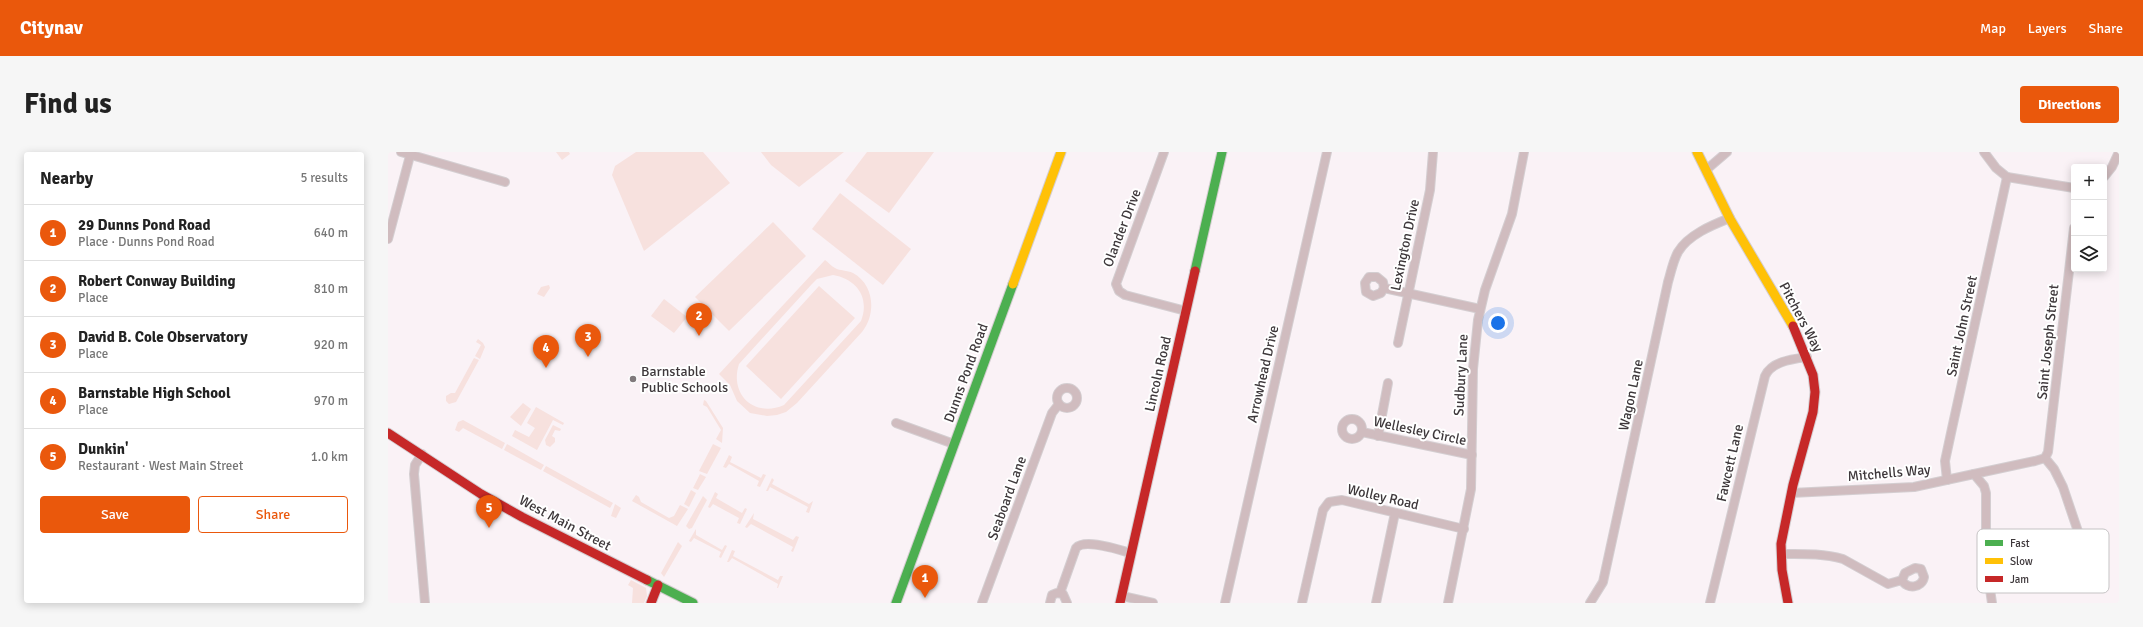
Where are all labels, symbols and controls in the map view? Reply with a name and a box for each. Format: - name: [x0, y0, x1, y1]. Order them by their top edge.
- text: Citynav: [20, 16, 83, 40]
- text: Map: [1980, 20, 2006, 37]
- text: Layers: [2028, 20, 2067, 37]
- text: Share: [2089, 20, 2123, 37]
- button: Directions: [2020, 86, 2119, 123]
- text: Find us: [24, 87, 112, 121]
- map controls: [2071, 164, 2107, 272]
- button: +: [2071, 164, 2107, 200]
- text: Nearby: [40, 168, 93, 189]
- text: 5 results: [300, 170, 348, 186]
- street label: Olander Drive: [1099, 187, 1145, 269]
- street label: Lexington Drive: [1387, 198, 1423, 292]
- button: −: [2071, 200, 2107, 236]
- text: 29 Dunns Pond Road: [78, 216, 211, 234]
- text: 1: [49, 225, 57, 241]
- text: 640 m: [314, 225, 348, 241]
- text: Place · Dunns Pond Road: [78, 234, 215, 250]
- button: layers: [2071, 236, 2107, 272]
- text: Robert Conway Building: [78, 272, 236, 290]
- street label: Saint John Street: [1943, 274, 1981, 378]
- street label: Pitchers Way: [1775, 279, 1827, 355]
- text: 2: [49, 281, 57, 297]
- text: 810 m: [314, 281, 348, 297]
- street label: Saint Joseph Street: [2034, 284, 2063, 400]
- text: Place: [78, 290, 108, 306]
- pin: 2: [686, 303, 712, 336]
- your location: [1488, 313, 1508, 333]
- street label: Dunns Pond Road: [940, 321, 992, 425]
- pin: 3: [575, 324, 601, 357]
- street label: Arrowhead Drive: [1244, 324, 1282, 424]
- text: David B. Cole Observatory: [78, 328, 248, 346]
- street label: Sudbury Lane: [1450, 334, 1472, 416]
- pin: 4: [533, 335, 559, 368]
- street label: Lincoln Road: [1141, 335, 1175, 413]
- text: 3: [49, 337, 57, 353]
- text: 920 m: [314, 337, 348, 353]
- text: Place: [78, 346, 108, 362]
- street label: Wagon Lane: [1615, 358, 1647, 432]
- place label: Barnstable Public Schools: [641, 363, 728, 396]
- marker: Barnstable Public Schools: [628, 374, 638, 384]
- text: Barnstable High School: [78, 384, 231, 402]
- text: 4: [49, 393, 57, 409]
- text: 970 m: [314, 393, 348, 409]
- text: Place: [78, 402, 108, 418]
- street label: Wellesley Circle: [1372, 413, 1468, 449]
- street label: Fawcett Lane: [1713, 423, 1747, 503]
- text: Dunkin': [78, 440, 128, 458]
- text: 5: [49, 449, 57, 465]
- text: 1.0 km: [311, 449, 348, 465]
- street label: Seaboard Lane: [984, 454, 1030, 542]
- text: Restaurant · West Main Street: [78, 458, 243, 474]
- street label: Mitchells Way: [1847, 461, 1932, 485]
- street label: Wolley Road: [1346, 481, 1420, 513]
- street label: West Main Street: [516, 492, 614, 554]
- pin: 5: [476, 495, 502, 528]
- button: Save: [40, 496, 190, 533]
- button: Share: [198, 496, 348, 533]
- legend: [1977, 529, 2109, 593]
- text: Fast: [2010, 537, 2030, 550]
- text: Slow: [2010, 555, 2033, 568]
- pin: 1: [912, 565, 938, 598]
- text: Jam: [2010, 573, 2029, 586]

